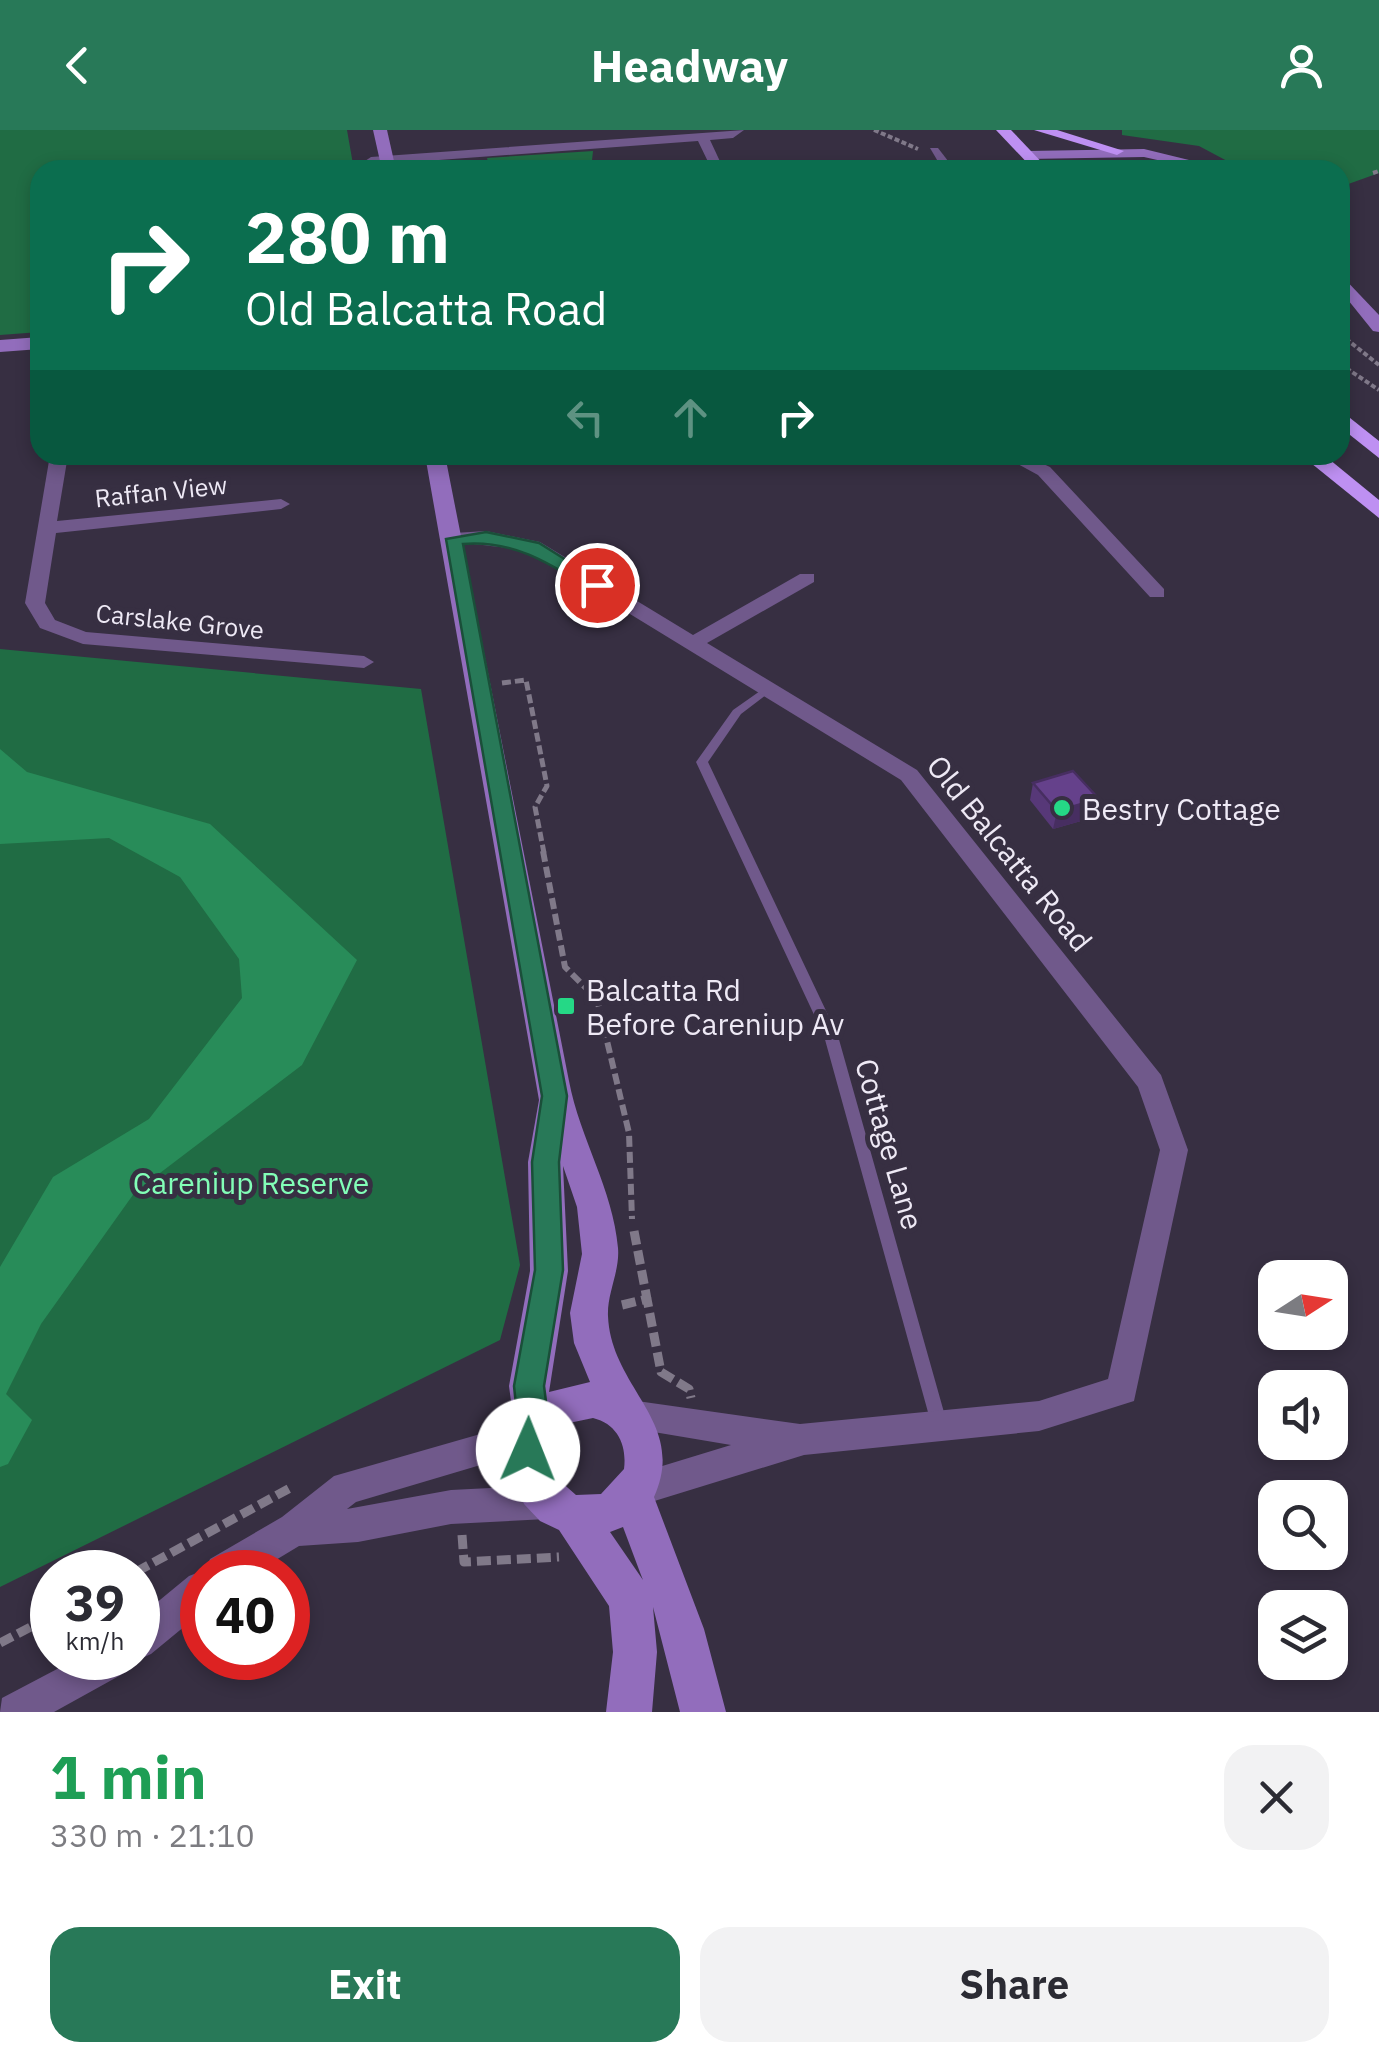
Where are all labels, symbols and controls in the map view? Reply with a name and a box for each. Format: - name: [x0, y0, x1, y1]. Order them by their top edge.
- text: Headway: [591, 36, 788, 94]
- icon: back: [50, 38, 105, 93]
- icon: person: [1274, 38, 1329, 93]
- text: 280 m: [245, 191, 450, 282]
- icon: right: [80, 200, 210, 330]
- text: Old Balcatta Road: [245, 279, 607, 337]
- icon: left: [558, 390, 613, 445]
- icon: ahead: [663, 390, 718, 445]
- icon: right: [768, 390, 823, 445]
- street label: Raffan View: [93, 468, 229, 514]
- pin: [555, 543, 640, 628]
- icon: arrive: [570, 558, 625, 613]
- street label: Carslake Grove: [94, 596, 266, 646]
- street label: Old Balcatta Road: [919, 747, 1101, 959]
- place label: Bestry Cottage: [1082, 789, 1281, 828]
- marker: Bestry Cottage: [1051, 797, 1073, 819]
- place label: Balcatta Rd Before Careniup Av: [586, 970, 845, 1043]
- marker: Balcatta Rd Before Careniup Av: [555, 995, 577, 1017]
- street label: Cottage Lane: [847, 1054, 933, 1234]
- park label: Careniup Reserve: [133, 1163, 369, 1202]
- north arrow: [1258, 1260, 1348, 1350]
- map controls: [1258, 1260, 1348, 1680]
- button: sound: [1258, 1370, 1348, 1460]
- position arrow: [476, 1398, 580, 1502]
- button: search: [1258, 1480, 1348, 1570]
- speed limit sign: 40: [180, 1550, 310, 1680]
- text: 39: [65, 1570, 125, 1635]
- button: layers: [1258, 1590, 1348, 1680]
- text: km/h: [66, 1624, 124, 1657]
- text: 1 min: [50, 1737, 207, 1816]
- button: close: [1224, 1745, 1329, 1850]
- text: 330 m · 21:10: [50, 1814, 255, 1856]
- button: Exit: [50, 1927, 680, 2042]
- button: Share: [700, 1927, 1329, 2042]

